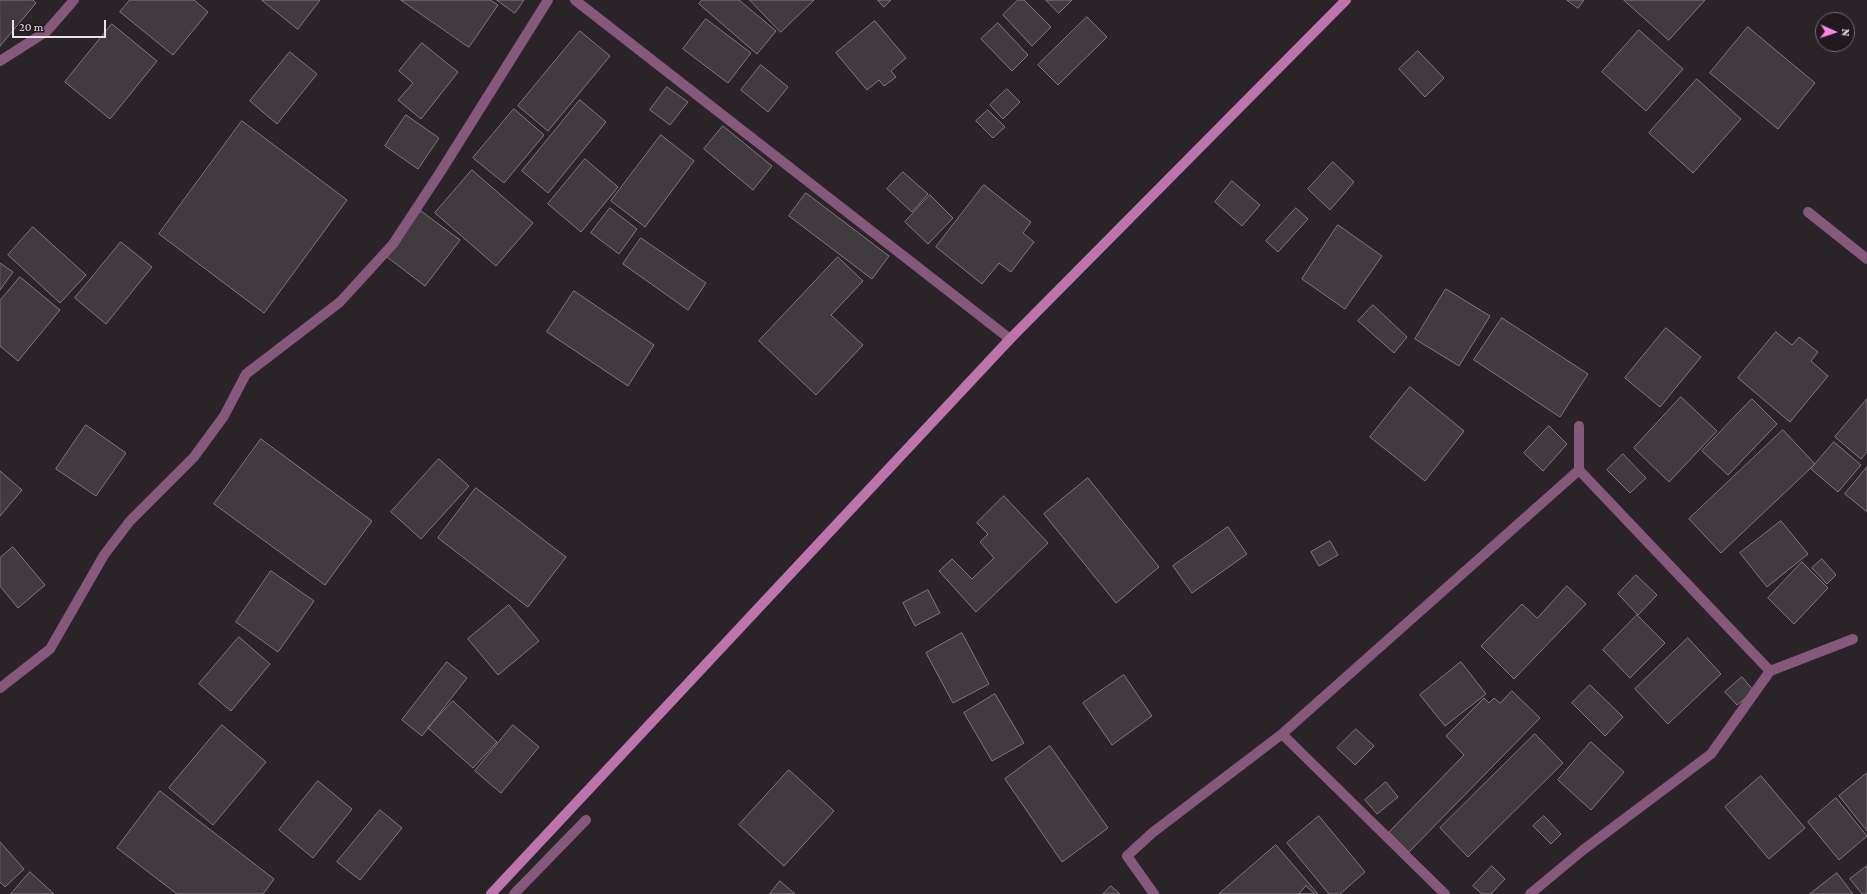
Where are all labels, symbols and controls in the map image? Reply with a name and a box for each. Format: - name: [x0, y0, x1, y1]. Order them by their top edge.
- scale bar: [14, 12, 108, 38]
- north arrow: [1815, 12, 1855, 52]
- text: 20 m: [19, 20, 43, 34]
- text: N: [1840, 29, 1852, 37]

